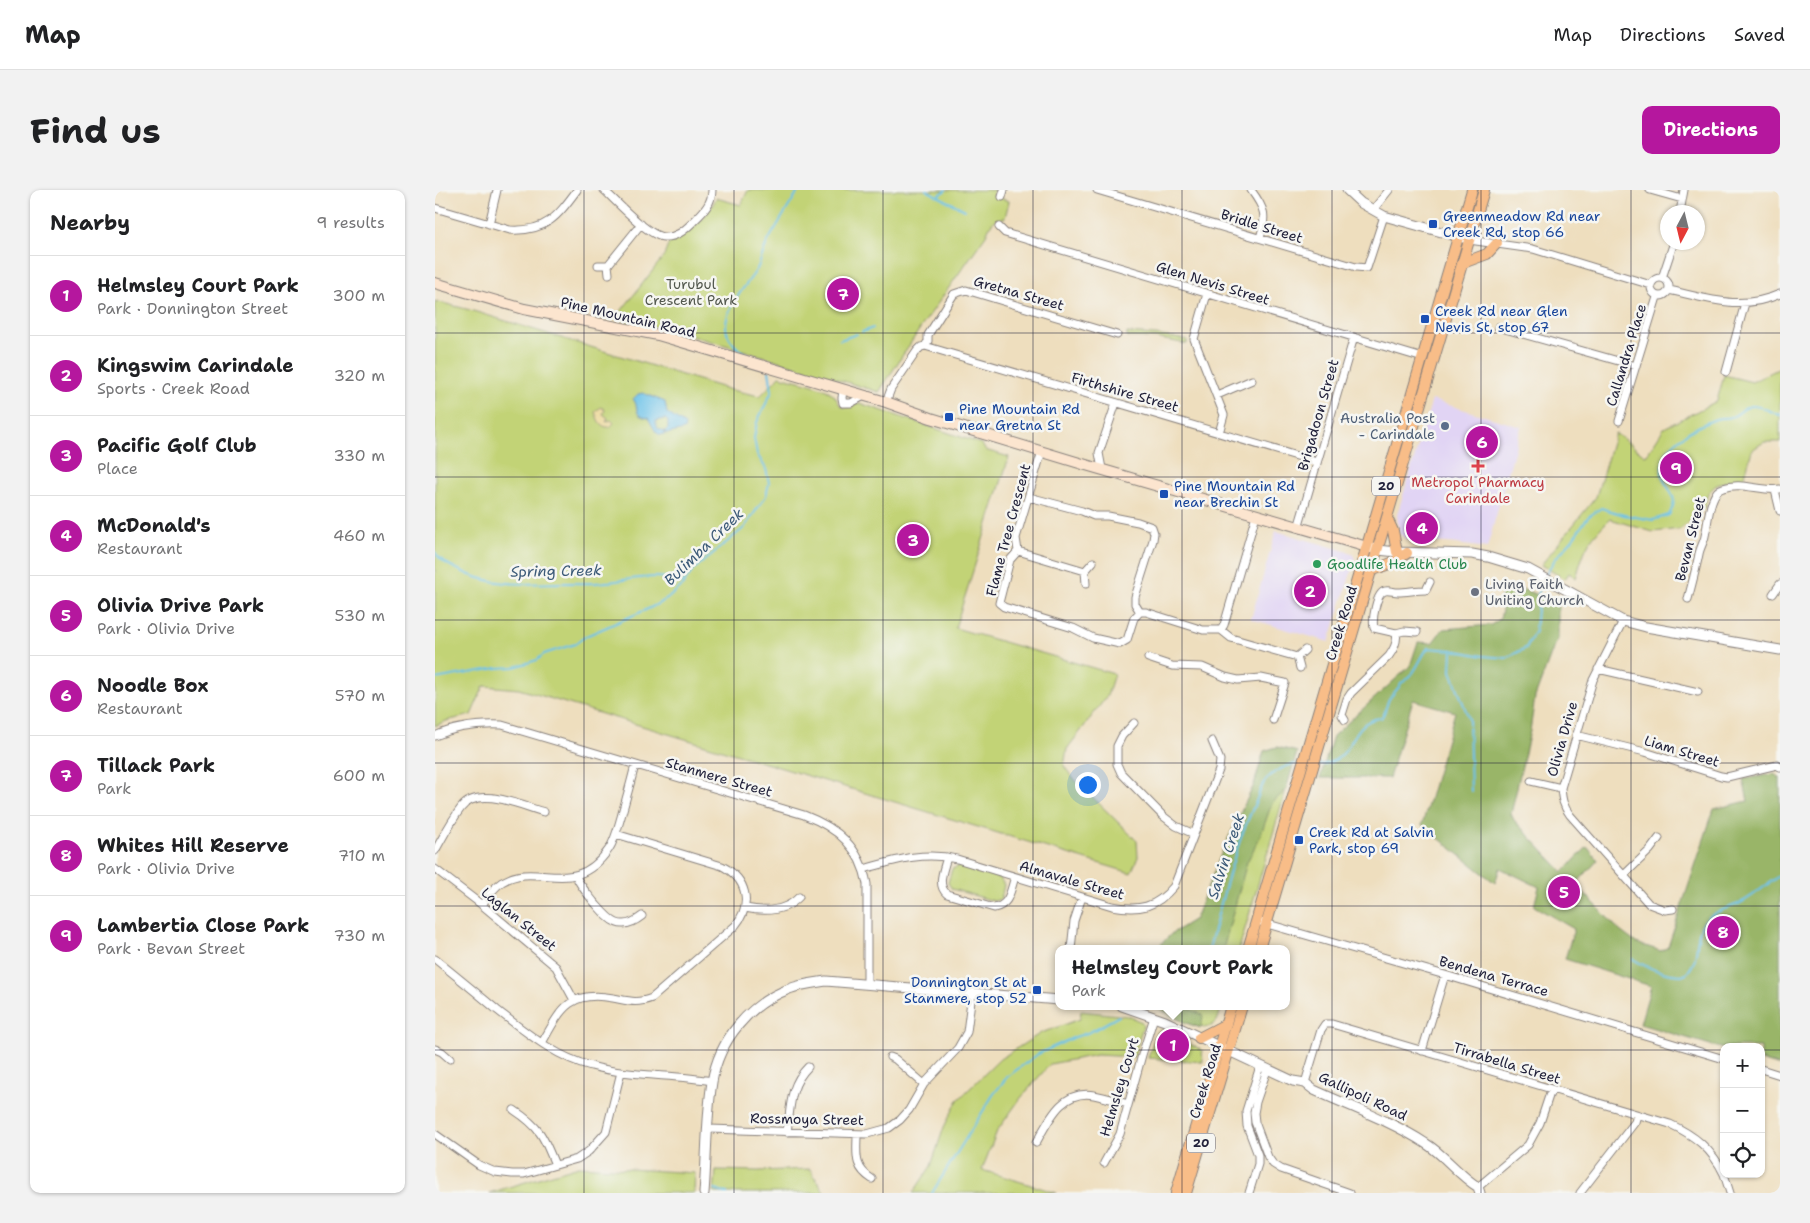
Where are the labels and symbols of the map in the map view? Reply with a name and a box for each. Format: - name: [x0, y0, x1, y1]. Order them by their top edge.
- street label: Bridle Street: [1219, 205, 1305, 247]
- north arrow: [1660, 205, 1705, 250]
- place label: Greenmeadow Rd near Creek Rd, stop 66: [1443, 207, 1601, 241]
- marker: Greenmeadow Rd near Creek Rd, stop 66: [1427, 218, 1439, 230]
- street label: Glen Nevis Street: [1154, 257, 1272, 309]
- street label: Gretna Street: [972, 272, 1066, 314]
- park label: Turubul Crescent Park: [645, 275, 737, 309]
- pin: 7: [827, 275, 859, 313]
- street label: Pine Mountain Road: [559, 293, 697, 341]
- place label: Creek Rd near Glen Nevis St, stop 67: [1435, 302, 1568, 336]
- street label: Callandra Place: [1602, 302, 1650, 408]
- marker: Creek Rd near Glen Nevis St, stop 67: [1419, 313, 1431, 325]
- street label: Brigadoon Street: [1293, 357, 1343, 473]
- street label: Firthshire Street: [1069, 368, 1181, 416]
- place label: Pine Mountain Rd near Gretna St: [959, 400, 1080, 434]
- place label: Australia Post - Carindale: [1340, 409, 1435, 443]
- marker: Pine Mountain Rd near Gretna St: [943, 411, 955, 423]
- marker: Australia Post - Carindale: [1439, 420, 1451, 432]
- pin: 6: [1466, 423, 1498, 461]
- pin: 9: [1660, 449, 1692, 487]
- marker: Metropol Pharmacy Carindale: [1472, 460, 1484, 472]
- street label: Flame Tree Crescent: [982, 462, 1034, 598]
- place label: Metropol Pharmacy Carindale: [1411, 473, 1545, 507]
- road number: 20: [1372, 476, 1400, 496]
- place label: Pine Mountain Rd near Brechin St: [1174, 477, 1295, 511]
- marker: Pine Mountain Rd near Brechin St: [1158, 488, 1170, 500]
- street label: Bevan Street: [1671, 495, 1709, 583]
- water label: Bulimba Creek: [660, 504, 748, 590]
- pin: 4: [1406, 509, 1438, 547]
- pin: 3: [897, 521, 929, 559]
- place label: Goodlife Health Club: [1327, 555, 1467, 573]
- marker: Goodlife Health Club: [1311, 558, 1323, 570]
- water label: Spring Creek: [510, 560, 602, 582]
- pin: 2: [1294, 572, 1326, 610]
- place label: Living Faith Uniting Church: [1485, 575, 1584, 609]
- street label: Creek Road: [1321, 583, 1361, 663]
- marker: Living Faith Uniting Church: [1469, 586, 1481, 598]
- street label: Olivia Drive: [1543, 699, 1581, 779]
- street label: Liam Street: [1642, 731, 1722, 771]
- street label: Stanmere Street: [664, 753, 774, 801]
- your location: [1075, 772, 1101, 798]
- water label: Salvin Creek: [1203, 810, 1249, 901]
- place label: Creek Rd at Salvin Park, stop 69: [1309, 823, 1434, 857]
- marker: Creek Rd at Salvin Park, stop 69: [1293, 834, 1305, 846]
- street label: Almavale Street: [1017, 856, 1127, 904]
- pin: 5: [1548, 873, 1580, 911]
- street label: Laglan Street: [478, 883, 560, 955]
- pin: 8: [1707, 913, 1739, 951]
- street label: Bendena Terrace: [1437, 952, 1551, 1000]
- place label: Donnington St at Stanmere, stop 52: [904, 973, 1027, 1007]
- marker: Donnington St at Stanmere, stop 52: [1031, 984, 1043, 996]
- pin: 1: [1157, 1026, 1189, 1064]
- street label: Helmsley Court: [1095, 1035, 1143, 1139]
- street label: Tirrabella Street: [1451, 1038, 1563, 1088]
- street label: Creek Road: [1185, 1041, 1225, 1121]
- street label: Gallipoli Road: [1316, 1068, 1410, 1124]
- street label: Rossmoya Street: [750, 1109, 864, 1129]
- road number: 20: [1187, 1134, 1215, 1152]

